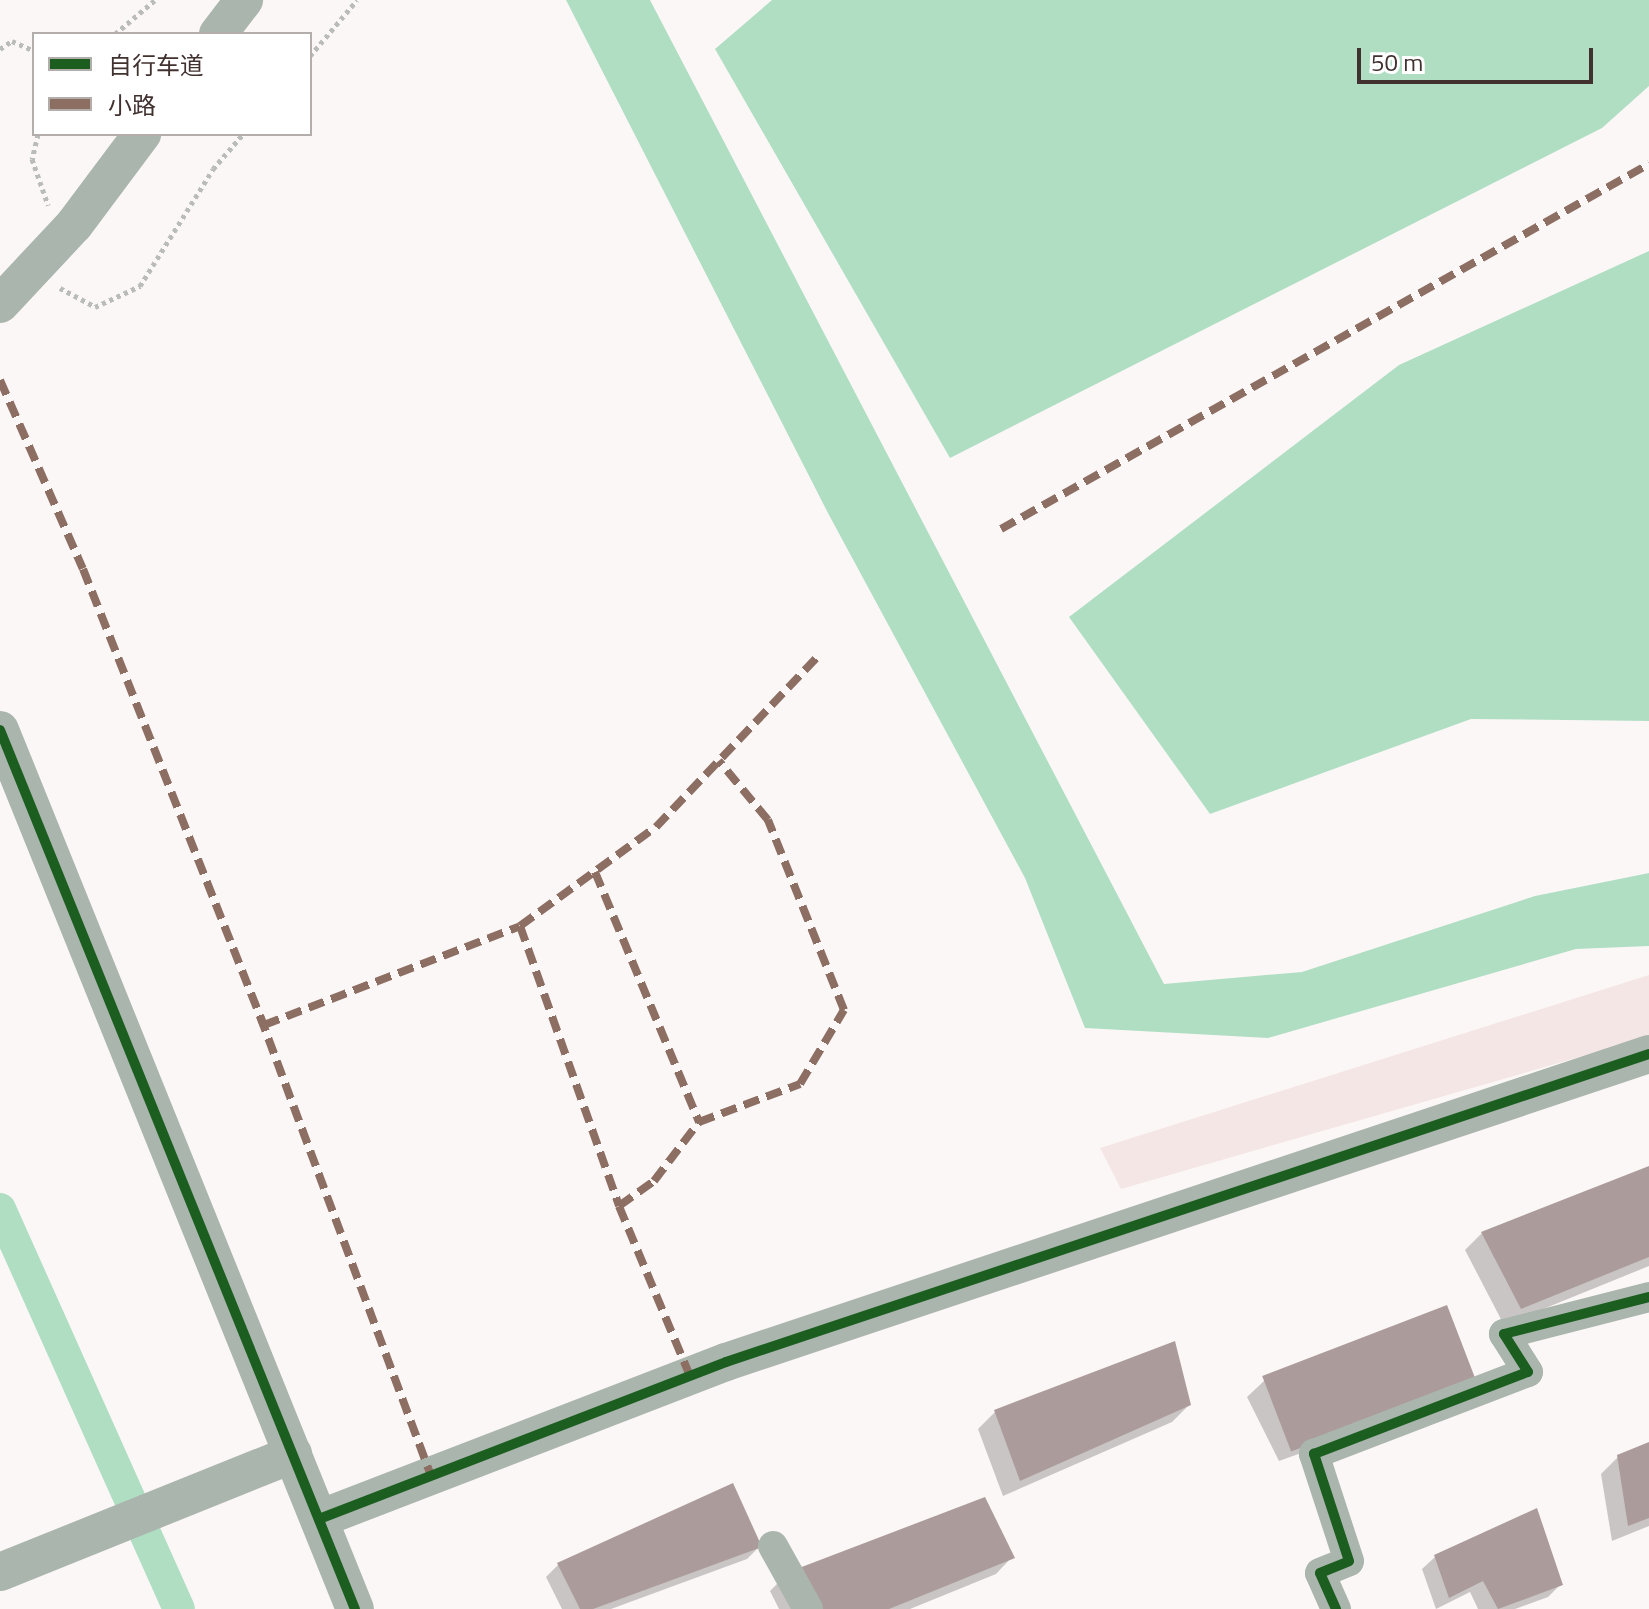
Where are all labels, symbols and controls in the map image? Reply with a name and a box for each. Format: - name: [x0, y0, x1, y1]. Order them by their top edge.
- legend: [32, 32, 312, 136]
- scale bar: [1361, 32, 1597, 82]
- text: 50 m: [1371, 44, 1423, 80]
- text: 自行车道: [108, 47, 204, 83]
- text: 小路: [108, 87, 156, 123]

